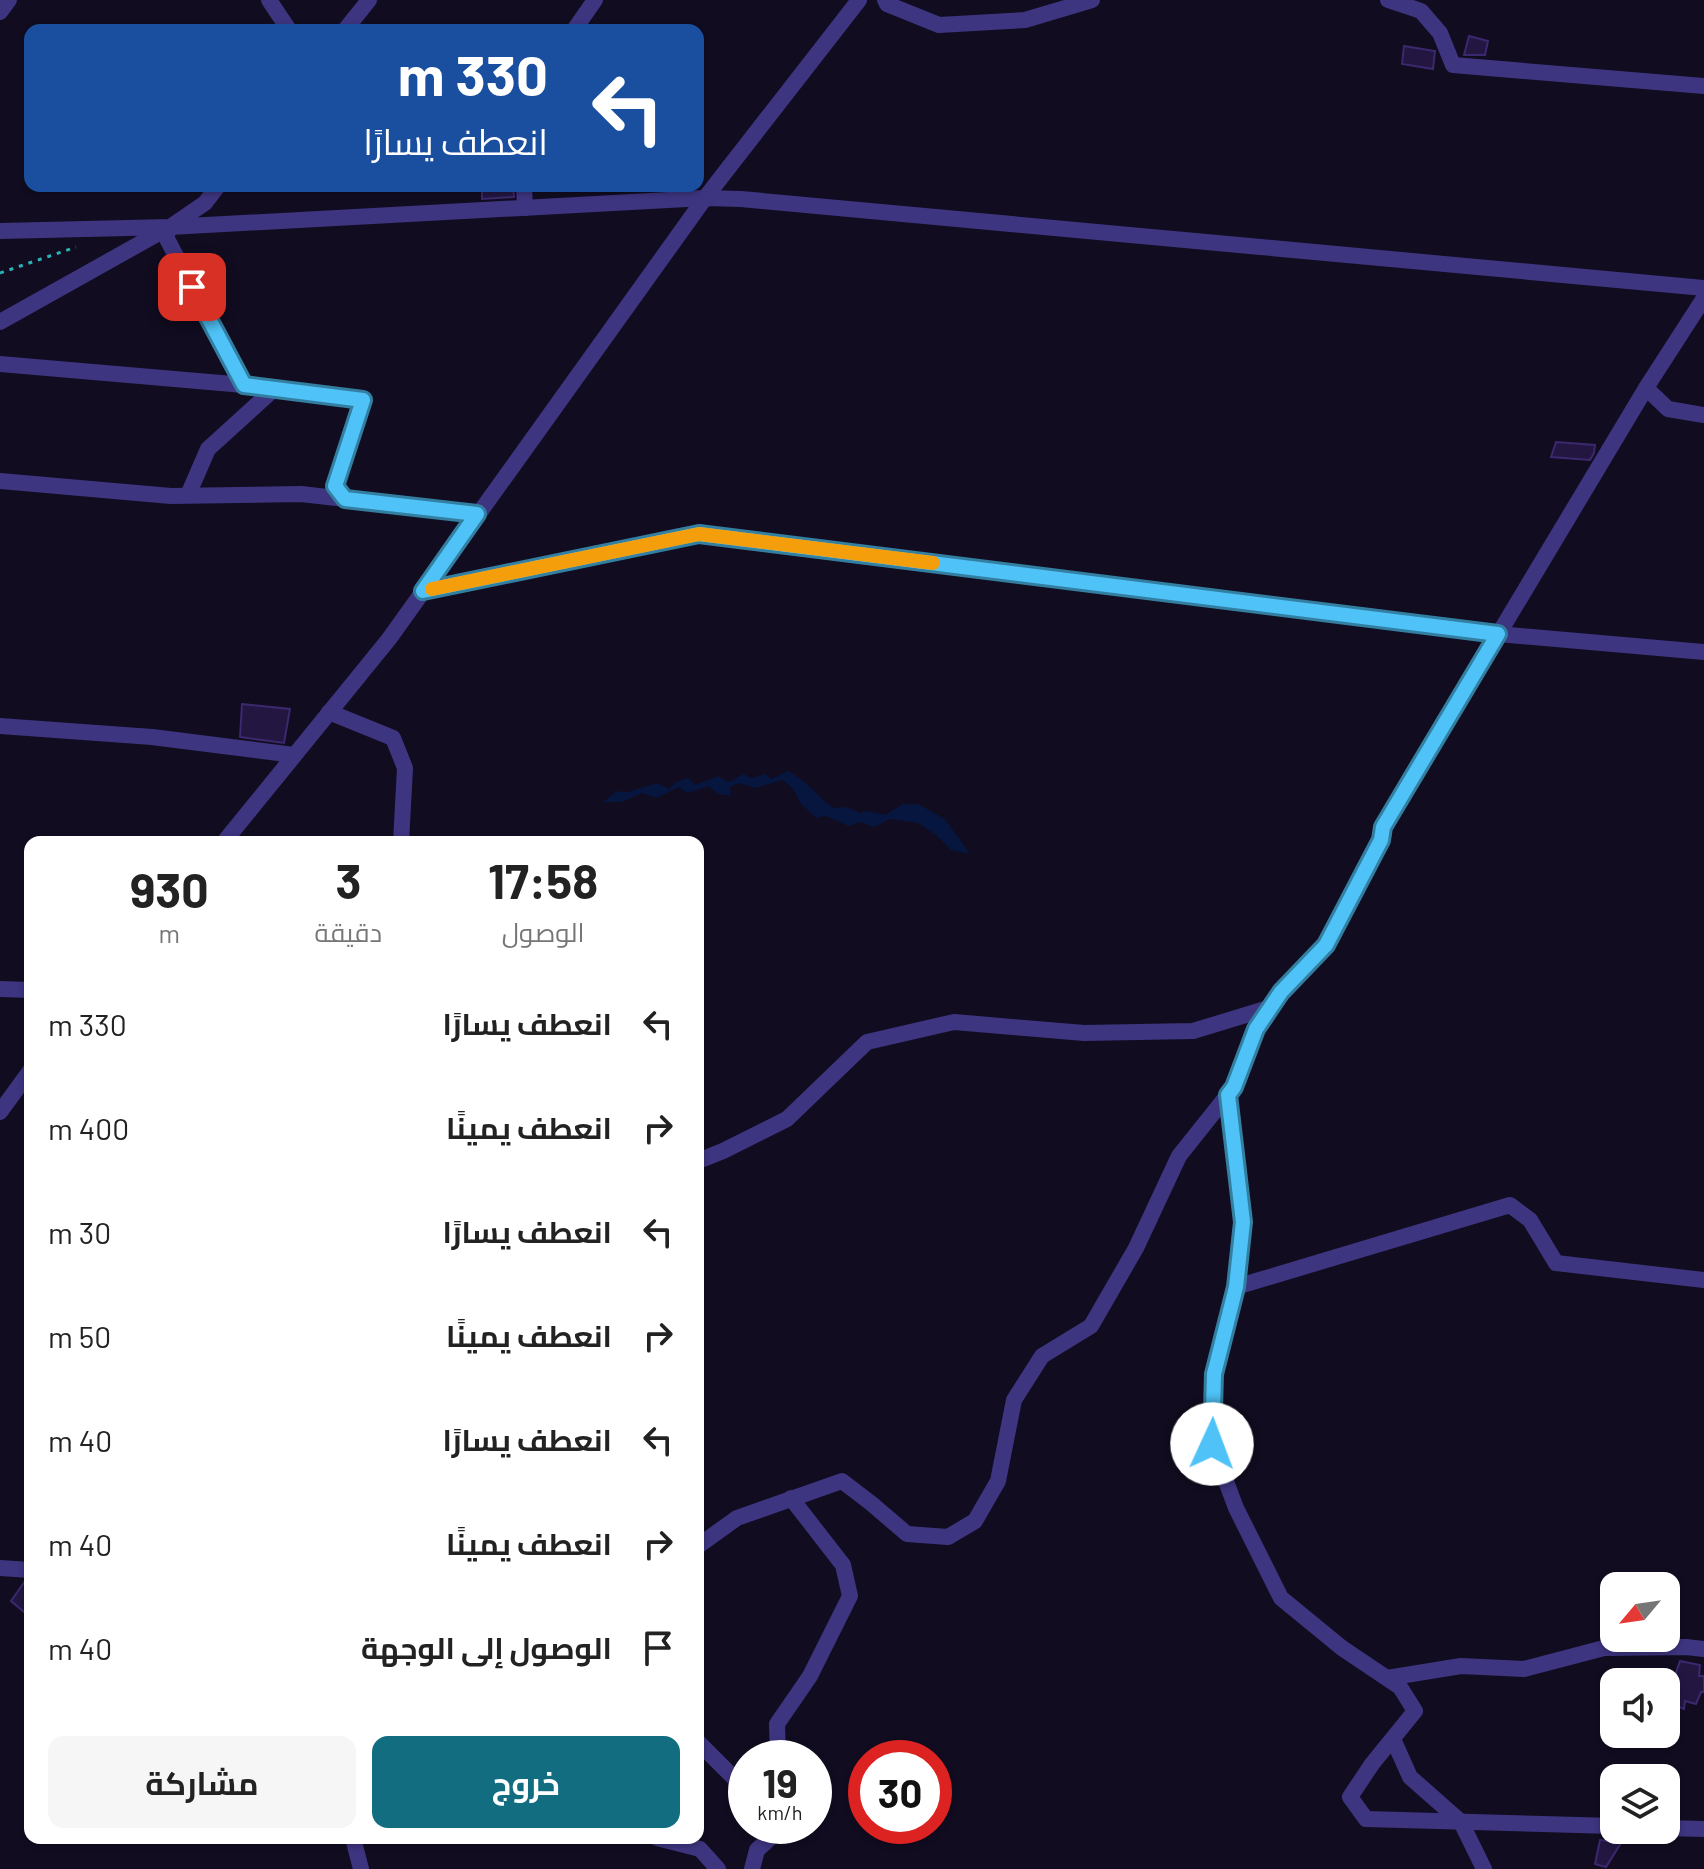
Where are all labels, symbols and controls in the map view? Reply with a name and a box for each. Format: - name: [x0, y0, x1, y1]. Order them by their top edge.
- text: 330 m: [398, 40, 548, 107]
- icon: left: [576, 56, 680, 160]
- text: انعطف يسارًا: [363, 119, 548, 162]
- pin: [158, 253, 226, 321]
- icon: arrive: [170, 265, 214, 309]
- text: 3: [335, 851, 361, 909]
- text: 17:58: [488, 851, 598, 909]
- text: 930: [130, 860, 209, 918]
- text: دقيقة: [315, 916, 382, 947]
- text: الوصول: [502, 916, 585, 947]
- text: m: [159, 917, 180, 948]
- icon: left: [636, 1002, 680, 1046]
- text: انعطف يسارًا: [442, 1005, 612, 1041]
- text: 330 m: [48, 1006, 127, 1042]
- icon: right: [636, 1106, 680, 1150]
- text: انعطف يمينًا: [446, 1109, 612, 1145]
- text: 400 m: [48, 1110, 129, 1146]
- icon: left: [636, 1210, 680, 1254]
- text: انعطف يسارًا: [442, 1213, 612, 1249]
- text: 30 m: [48, 1214, 111, 1250]
- icon: right: [636, 1314, 680, 1358]
- text: انعطف يمينًا: [446, 1317, 612, 1353]
- text: 50 m: [48, 1318, 111, 1354]
- position arrow: [1170, 1402, 1254, 1486]
- icon: left: [636, 1418, 680, 1462]
- text: انعطف يسارًا: [442, 1421, 612, 1457]
- text: 40 m: [48, 1422, 112, 1458]
- icon: right: [636, 1522, 680, 1566]
- text: انعطف يمينًا: [446, 1525, 612, 1561]
- text: 40 m: [48, 1526, 112, 1562]
- north arrow: [1600, 1572, 1680, 1652]
- map controls: [1600, 1572, 1680, 1844]
- icon: arrive: [636, 1626, 680, 1670]
- text: الوصول إلى الوجهة: [361, 1629, 612, 1665]
- text: 40 m: [48, 1630, 112, 1666]
- button: sound: [1600, 1668, 1680, 1748]
- button: مشاركة: [48, 1736, 356, 1828]
- button: خروج: [372, 1736, 680, 1828]
- speed limit sign: 30: [848, 1740, 952, 1844]
- text: 19: [762, 1758, 798, 1806]
- button: layers: [1600, 1764, 1680, 1844]
- text: km/h: [757, 1800, 803, 1824]

